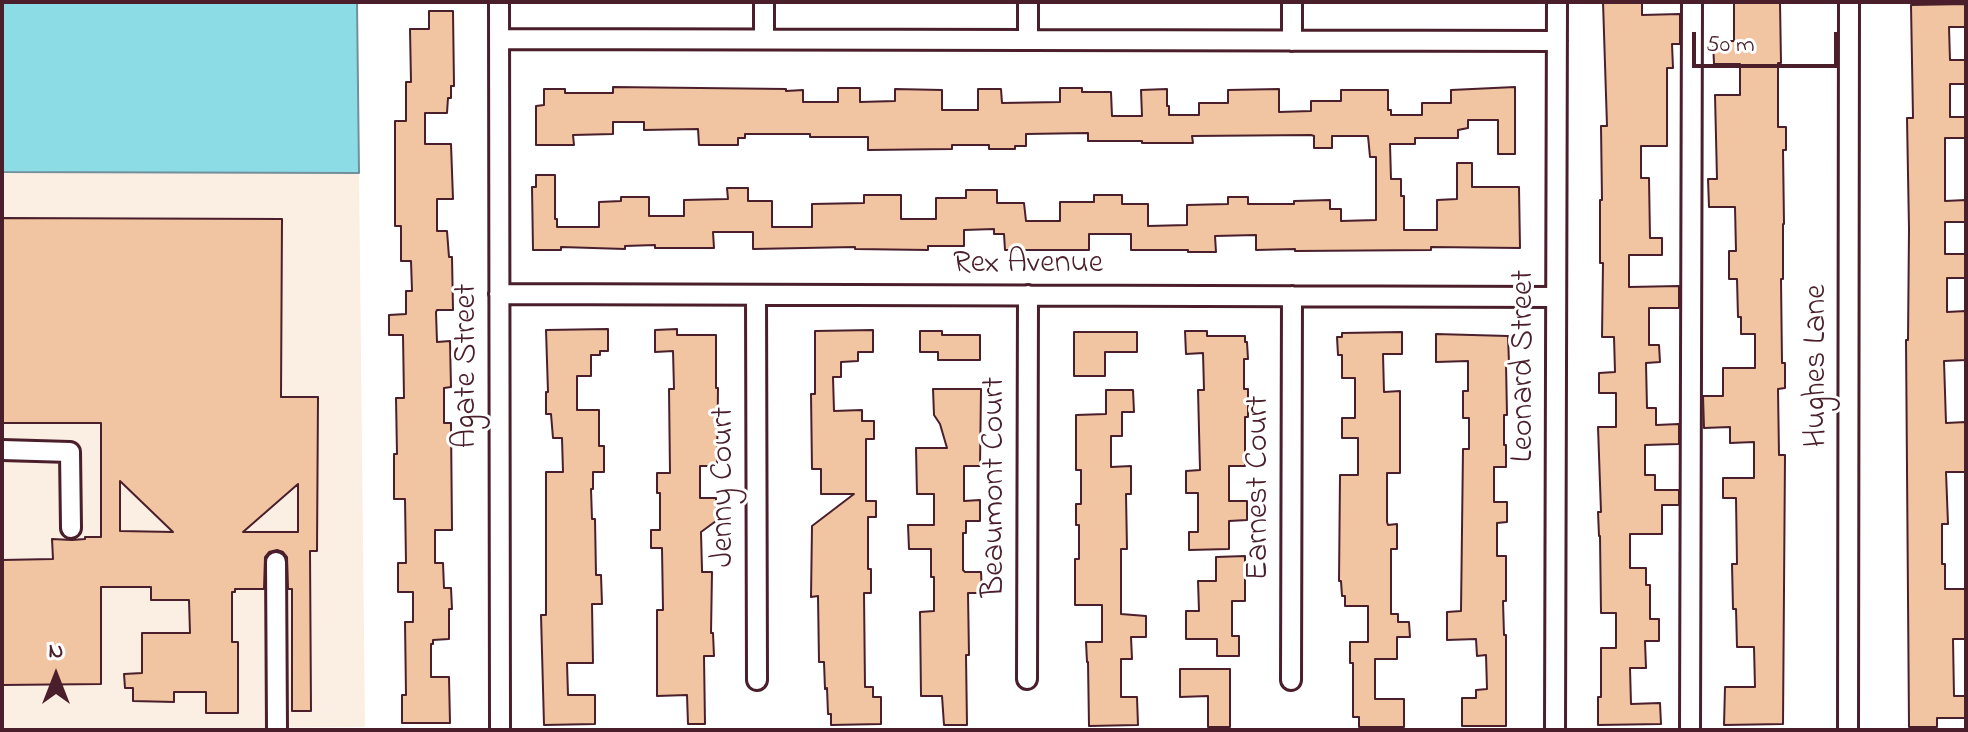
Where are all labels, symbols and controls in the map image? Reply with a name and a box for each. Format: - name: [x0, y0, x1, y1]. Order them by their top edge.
- scale bar: [1696, 16, 1842, 66]
- text: 50 m: [1706, 28, 1755, 63]
- street label: Rex Avenue: [953, 247, 1103, 285]
- street label: Leonard Street: [1507, 270, 1545, 462]
- street label: Agate Street: [450, 283, 488, 449]
- street label: Hughes Lane: [1800, 285, 1838, 447]
- street label: Beaumont Court: [978, 377, 1016, 597]
- street label: Earnest Court: [1242, 396, 1280, 580]
- street label: Jenny Court: [707, 407, 745, 567]
- north arrow: [16, 636, 96, 716]
- text: N: [49, 636, 63, 668]

